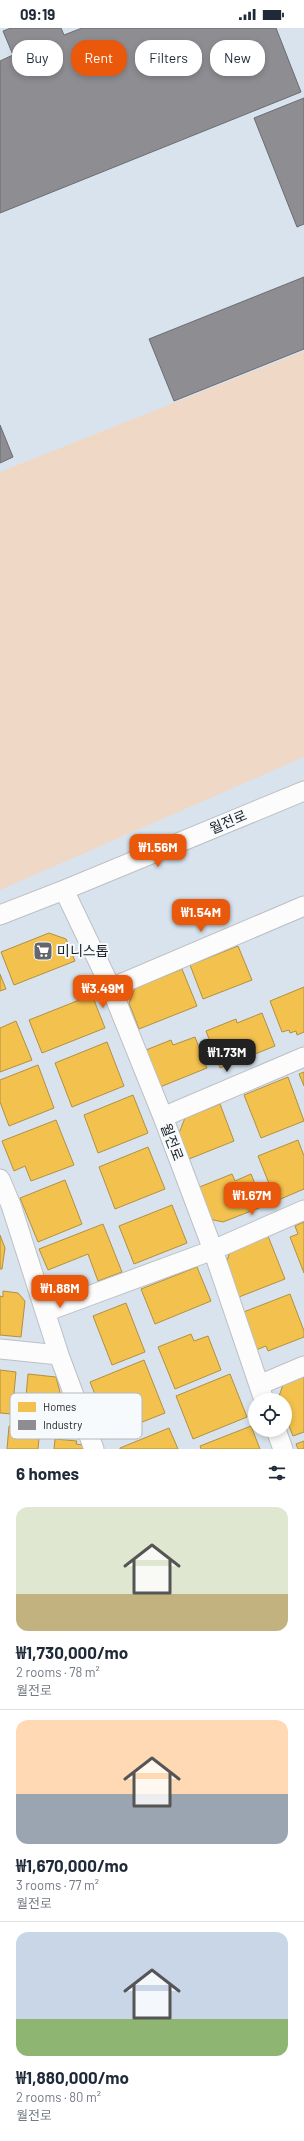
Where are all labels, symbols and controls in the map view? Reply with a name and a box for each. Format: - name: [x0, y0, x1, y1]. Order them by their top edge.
- text: 09:19: [20, 5, 55, 23]
- chip: Buy: [12, 40, 63, 76]
- chip: Rent: [71, 40, 127, 76]
- chip: Filters: [135, 40, 202, 76]
- chip: New: [210, 40, 265, 76]
- street label: 월전로: [207, 806, 249, 837]
- pin: ₩1.56M: [125, 834, 191, 868]
- text: ₩1.56M: [138, 839, 178, 855]
- pin: ₩1.54M: [168, 899, 234, 933]
- text: ₩1.54M: [181, 904, 221, 920]
- supermarket icon: 미니스톱: [32, 940, 54, 962]
- place label: 미니스톱: [57, 942, 109, 959]
- pin: ₩3.49M: [70, 975, 136, 1009]
- text: ₩3.49M: [82, 980, 124, 996]
- pin: ₩1.73M: [194, 1039, 260, 1073]
- text: ₩1.73M: [208, 1044, 246, 1060]
- street label: 월전로: [158, 1121, 187, 1163]
- pin: ₩1.67M: [219, 1182, 285, 1216]
- text: ₩1.67M: [233, 1187, 271, 1203]
- pin: ₩1.88M: [27, 1275, 93, 1309]
- text: ₩1.88M: [40, 1280, 80, 1296]
- legend: [10, 1393, 142, 1439]
- map controls: [248, 1393, 292, 1437]
- button: locate: [248, 1393, 292, 1437]
- text: Homes: [43, 1400, 76, 1413]
- text: Industry: [43, 1418, 82, 1431]
- icon: filters: [266, 1462, 288, 1484]
- text: 6 homes: [16, 1463, 79, 1483]
- icon: home: [116, 1533, 188, 1605]
- text: ₩1,730,000/mo: [16, 1642, 128, 1662]
- text: 2 rooms · 78 m²: [16, 1664, 100, 1680]
- text: 월전로: [16, 1682, 52, 1698]
- icon: home: [116, 1746, 188, 1818]
- text: ₩1,670,000/mo: [16, 1855, 128, 1875]
- text: 3 rooms · 77 m²: [16, 1877, 99, 1893]
- text: 월전로: [16, 1895, 52, 1911]
- icon: home: [116, 1958, 188, 2030]
- text: ₩1,880,000/mo: [16, 2067, 129, 2087]
- text: 2 rooms · 80 m²: [16, 2089, 101, 2105]
- text: 월전로: [16, 2107, 52, 2123]

